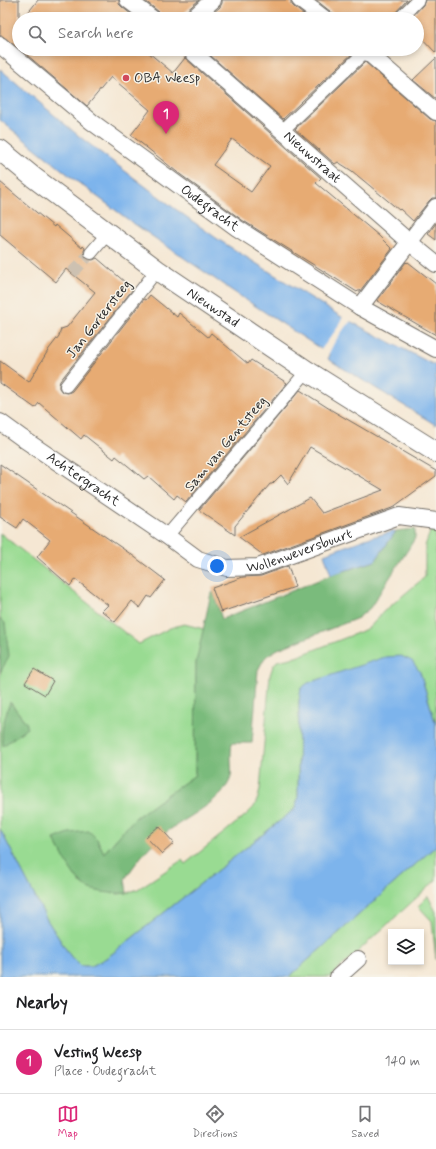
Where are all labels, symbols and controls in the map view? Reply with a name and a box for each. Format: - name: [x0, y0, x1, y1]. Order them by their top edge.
- search box: [12, 12, 424, 56]
- icon: search: [26, 23, 48, 45]
- text: Search here: [58, 24, 134, 44]
- place label: OBA Weesp: [134, 69, 201, 87]
- marker: OBA Weesp: [121, 73, 131, 83]
- pin: 1: [153, 101, 179, 134]
- street label: Nieuwstraat: [280, 127, 345, 187]
- street label: Oudegracht: [177, 181, 244, 236]
- street label: Jan Gortersteeg: [63, 276, 135, 362]
- street label: Nieuwstad: [183, 284, 242, 332]
- street label: Sam van Gentsteeg: [181, 392, 271, 496]
- street label: Achtergracht: [43, 448, 124, 511]
- street label: Wollenweversbuurt: [246, 525, 355, 576]
- your location: [207, 556, 227, 576]
- map controls: [388, 929, 424, 965]
- button: layers: [388, 929, 424, 965]
- text: Nearby: [16, 992, 68, 1014]
- text: Vesting Weesp: [54, 1043, 142, 1063]
- text: 1: [26, 1053, 32, 1070]
- text: 140 m: [385, 1053, 420, 1070]
- text: Place · Oudegracht: [54, 1063, 156, 1080]
- tab: Map: [57, 1103, 79, 1141]
- tab: Directions: [192, 1103, 238, 1141]
- tab: Saved: [351, 1103, 379, 1141]

